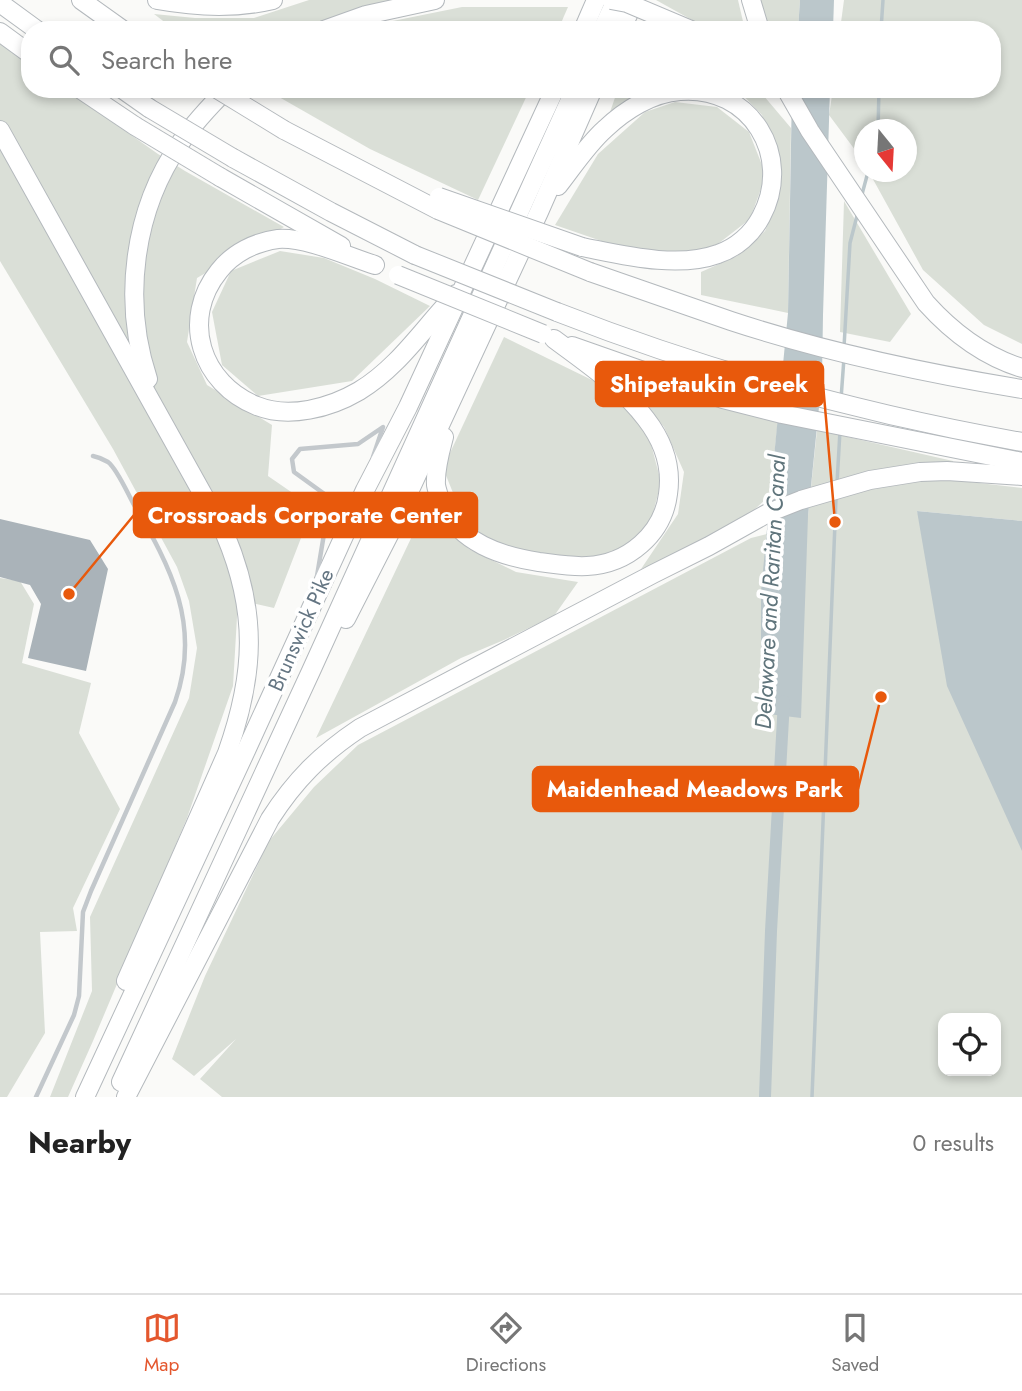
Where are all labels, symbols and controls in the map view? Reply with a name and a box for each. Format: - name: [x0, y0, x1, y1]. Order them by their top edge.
- search box: [21, 21, 1001, 98]
- icon: search: [45, 41, 83, 79]
- text: Search here: [101, 41, 233, 79]
- north arrow: [854, 119, 917, 182]
- callout: Shipetaukin Creek: [596, 362, 823, 406]
- text: Shipetaukin Creek: [610, 367, 809, 401]
- water label: Delaware and Raritan Canal: [746, 453, 794, 730]
- callout: Crossroads Corporate Center: [134, 493, 477, 537]
- text: Crossroads Corporate Center: [147, 498, 463, 532]
- street label: Brunswick Pike: [261, 564, 341, 696]
- callout: Maidenhead Meadows Park: [533, 767, 858, 811]
- text: Maidenhead Meadows Park: [547, 772, 844, 806]
- map controls: [938, 1013, 1001, 1076]
- button: locate: [938, 1013, 1001, 1076]
- text: Nearby: [28, 1121, 131, 1164]
- text: 0 results: [912, 1126, 994, 1160]
- tab: Map: [143, 1309, 181, 1378]
- tab: Directions: [466, 1309, 546, 1378]
- tab: Saved: [831, 1309, 879, 1378]

